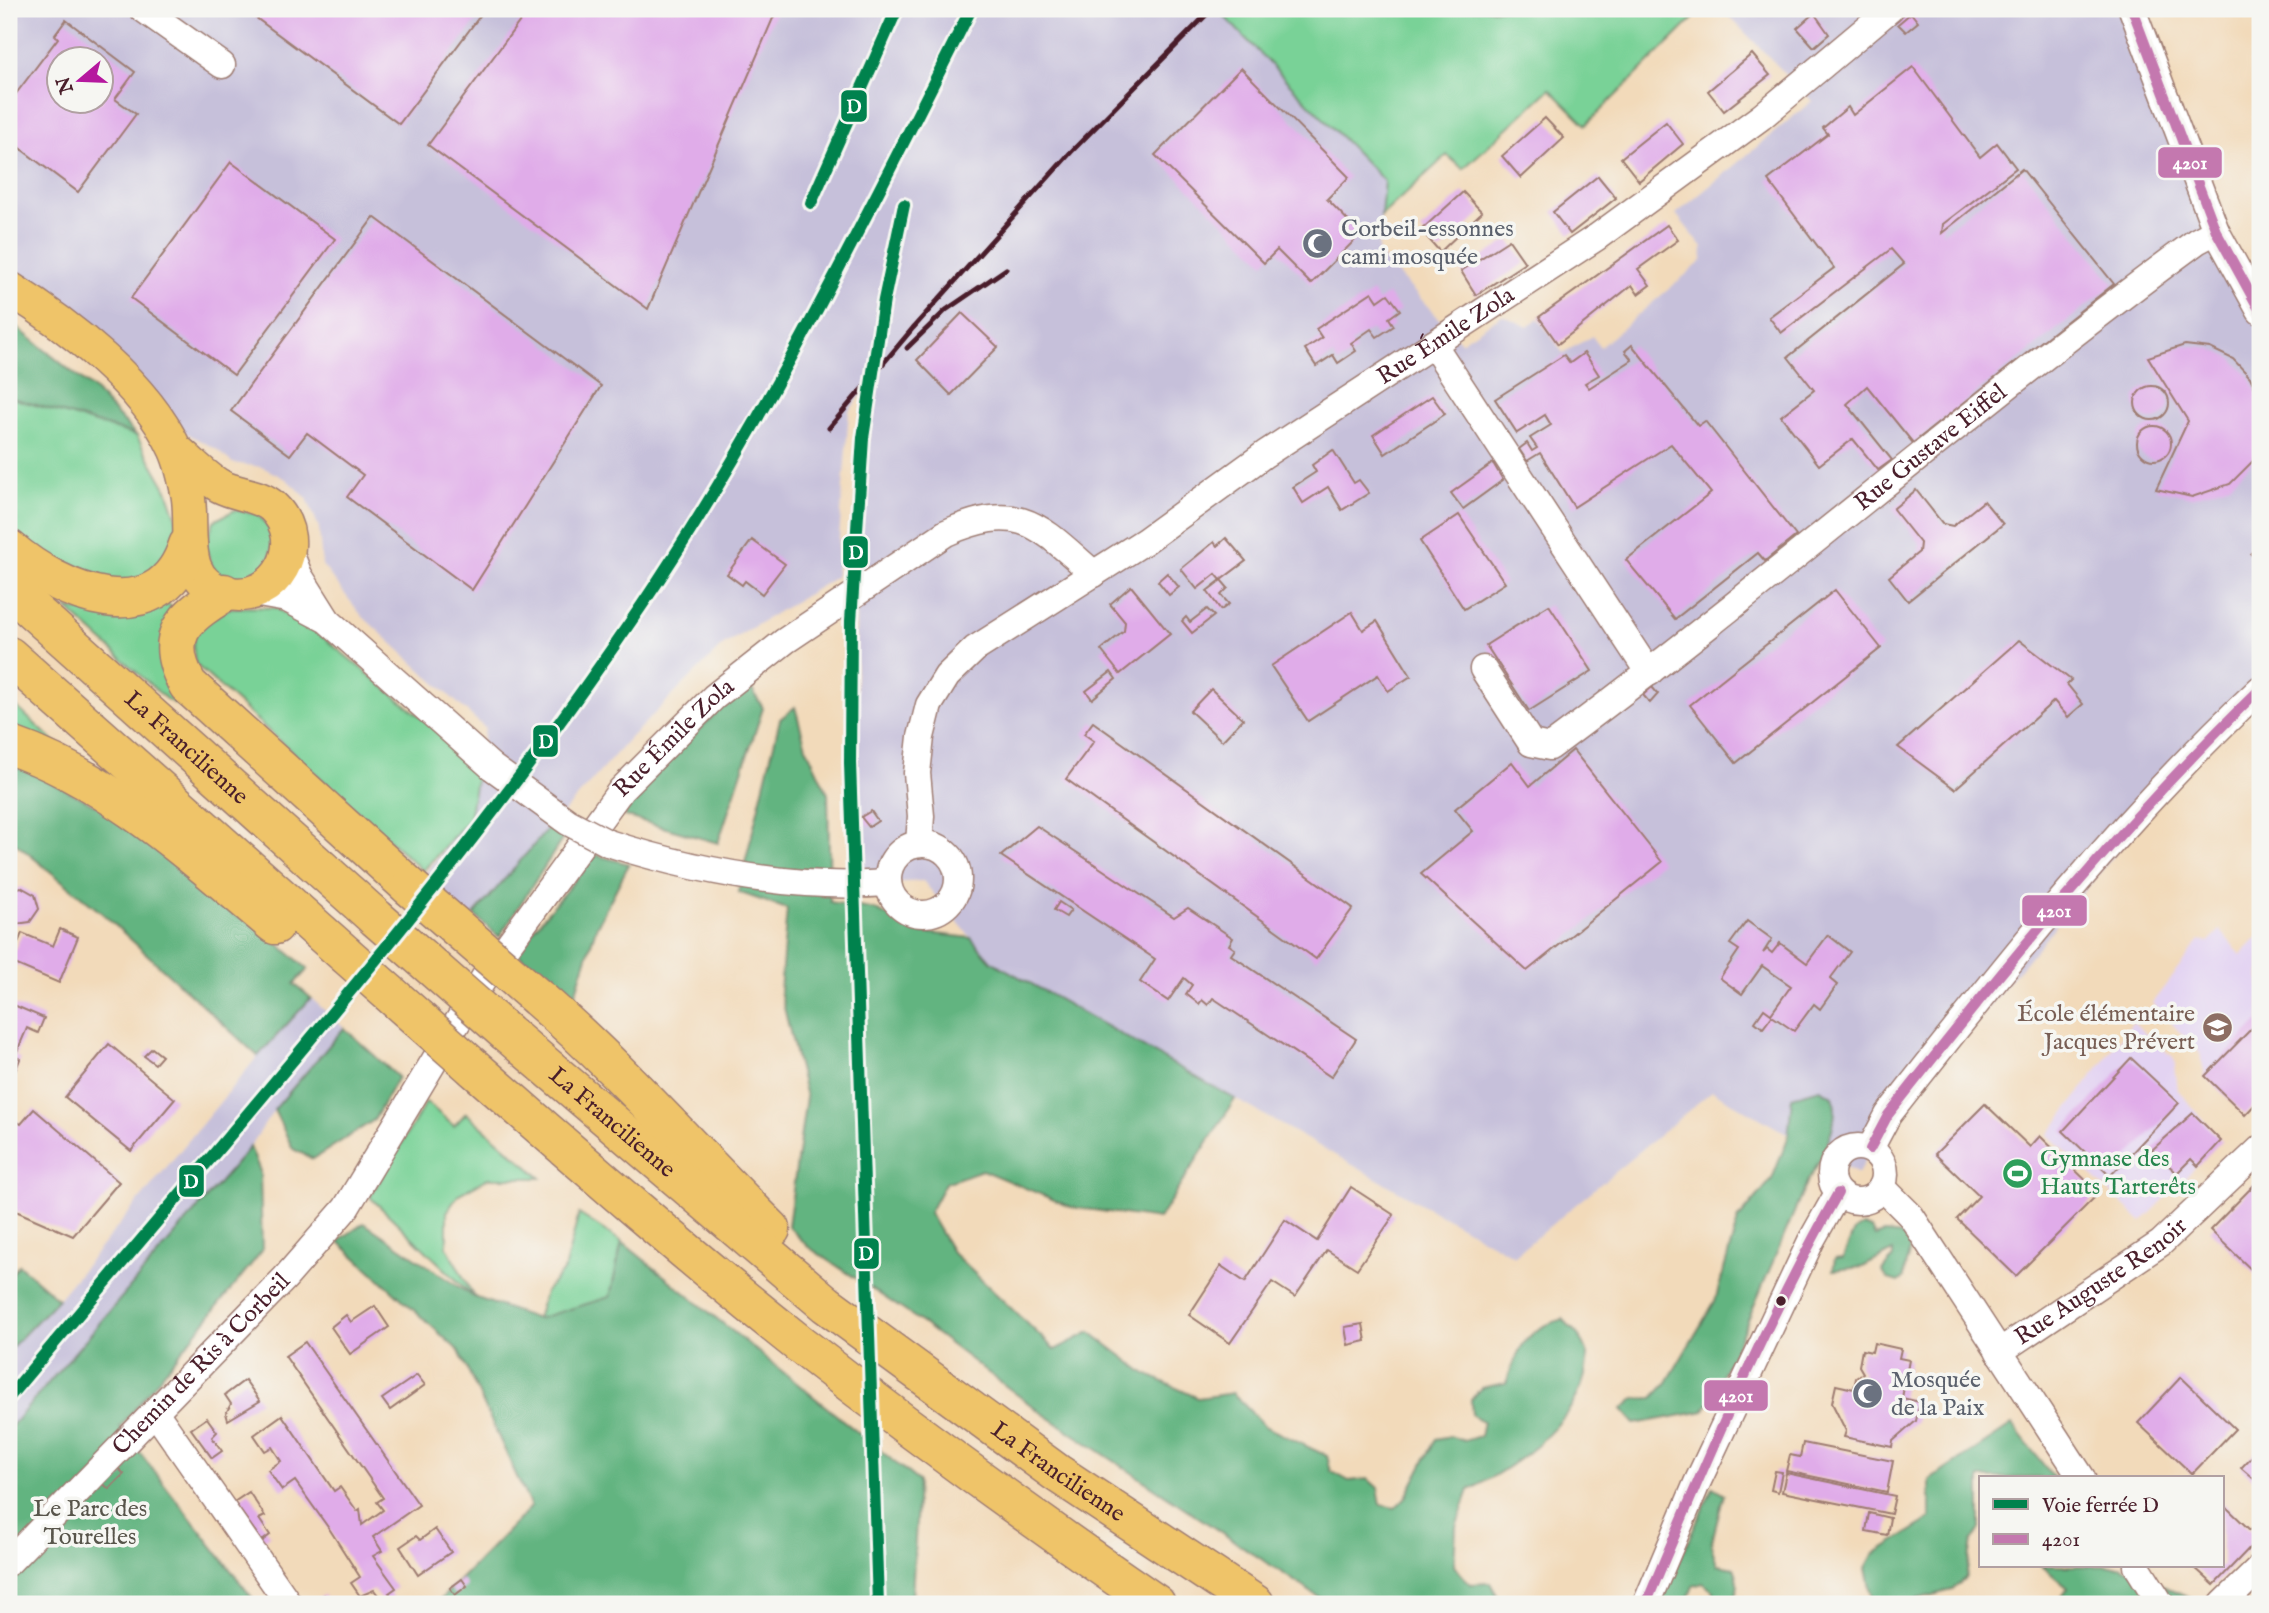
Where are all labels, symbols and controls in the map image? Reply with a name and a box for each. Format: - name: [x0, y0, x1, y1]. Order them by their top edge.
- north arrow: [46, 46, 116, 116]
- text: N: [52, 73, 80, 98]
- line badge: D: [840, 89, 868, 123]
- text: D: [846, 96, 862, 120]
- line badge: 4201: [2157, 146, 2223, 179]
- text: 4201: [2173, 152, 2207, 176]
- place label: Corbeil-essonnes cami mosquée: [1341, 214, 1514, 273]
- mosque icon: Corbeil-essonnes cami mosquée: [1301, 226, 1335, 260]
- street label: Rue Émile Zola: [1371, 279, 1521, 392]
- street label: Rue Gustave Eiffel: [1848, 377, 2014, 518]
- line badge: D: [842, 535, 869, 569]
- text: D: [848, 542, 864, 566]
- street label: Rue Émile Zola: [607, 671, 741, 804]
- street label: La Francilienne: [117, 684, 255, 812]
- line badge: D: [532, 724, 559, 758]
- text: D: [538, 731, 554, 755]
- line badge: 4201: [2021, 894, 2088, 927]
- text: 4201: [2037, 900, 2071, 924]
- place label: École élémentaire Jacques Prévert: [2017, 999, 2195, 1058]
- school or university icon: École élémentaire Jacques Prévert: [2201, 1011, 2235, 1045]
- street label: La Francilienne: [542, 1060, 682, 1185]
- place label: Gymnase des Hauts Tarterêts: [2040, 1144, 2196, 1203]
- sports icon: Gymnase des Hauts Tarterêts: [2000, 1156, 2034, 1190]
- line badge: D: [178, 1164, 205, 1198]
- text: D: [183, 1171, 199, 1195]
- street label: Rue Auguste Renoir: [2009, 1210, 2194, 1353]
- line badge: D: [853, 1237, 880, 1270]
- text: D: [858, 1243, 874, 1267]
- street label: Chemin de Ris à Corbeil: [106, 1266, 297, 1462]
- unlabelled marker: [1774, 1294, 1788, 1308]
- place label: Mosquée de la Paix: [1891, 1365, 1985, 1424]
- mosque icon: Mosquée de la Paix: [1851, 1377, 1885, 1411]
- line badge: 4201: [1703, 1379, 1769, 1412]
- text: 4201: [1719, 1385, 1753, 1409]
- street label: La Francilienne: [985, 1414, 1131, 1529]
- legend: [1979, 1476, 2224, 1568]
- text: Voie ferrée D: [2041, 1493, 2159, 1520]
- park label: Le Parc des Tourelles: [33, 1494, 147, 1553]
- text: 4201: [2042, 1527, 2080, 1554]

